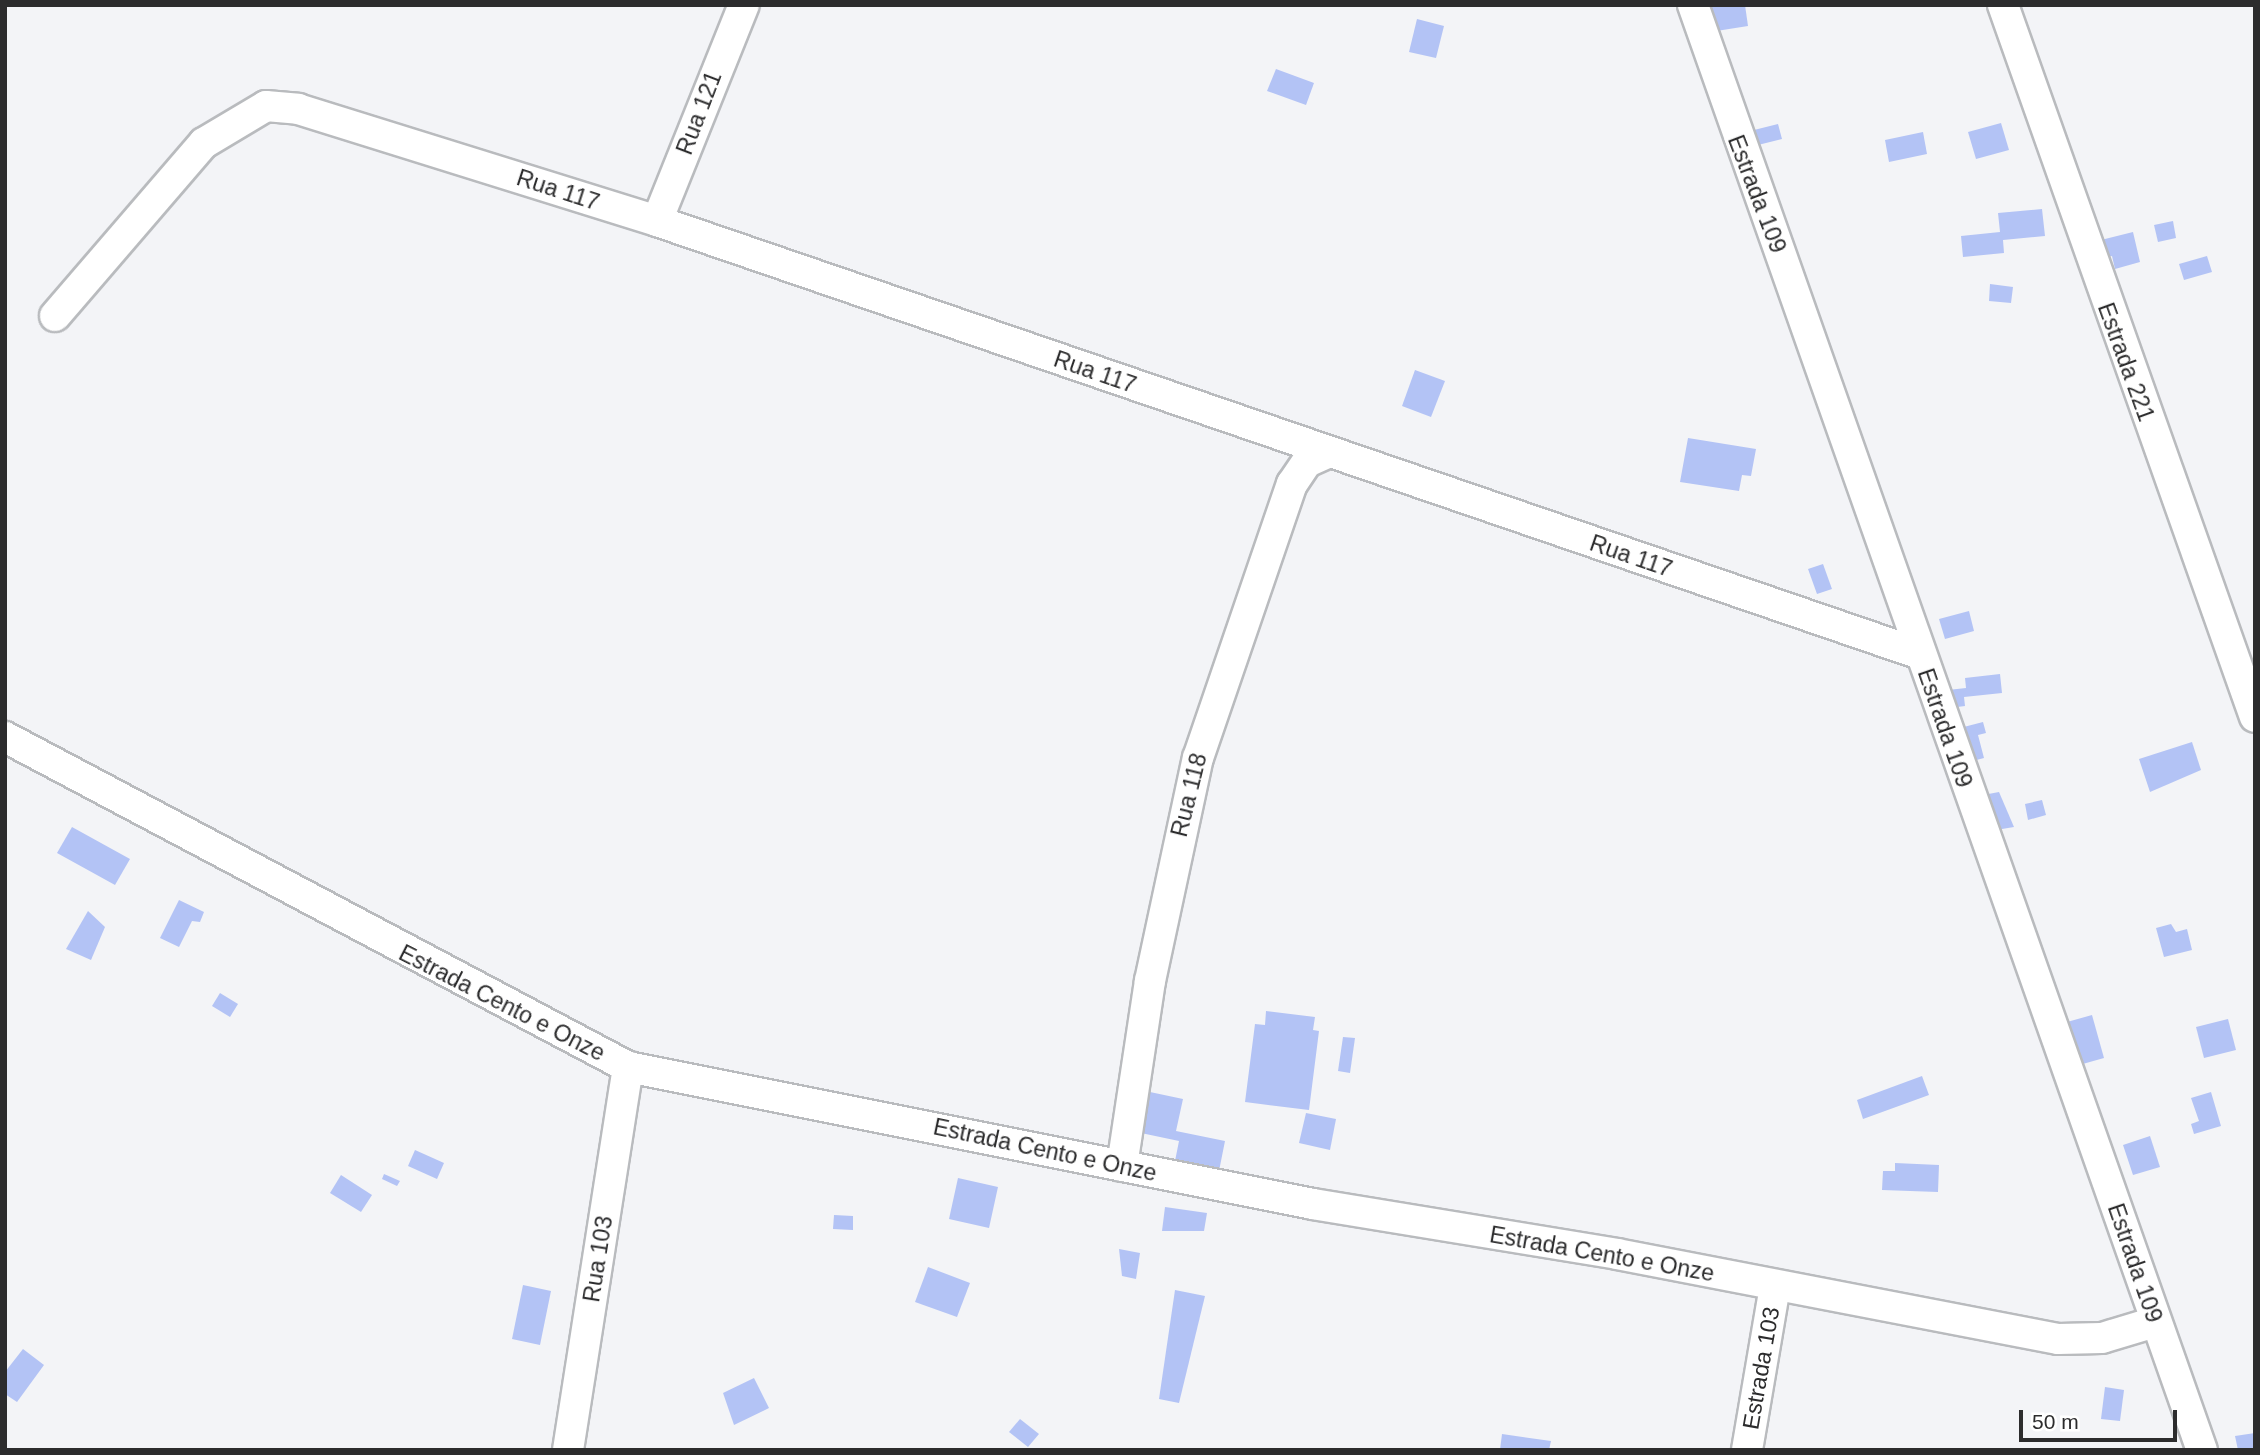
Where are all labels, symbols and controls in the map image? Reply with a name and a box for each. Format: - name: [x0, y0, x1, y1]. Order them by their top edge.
- street label: Rua 121: [671, 67, 727, 159]
- street label: Estrada 109: [1722, 131, 1792, 257]
- street label: Rua 117: [513, 164, 603, 216]
- street label: Estrada 221: [2092, 299, 2160, 425]
- street label: Rua 117: [1050, 345, 1140, 399]
- street label: Rua 117: [1586, 529, 1676, 583]
- street label: Estrada 109: [1912, 665, 1978, 791]
- street label: Rua 118: [1165, 750, 1213, 840]
- street label: Estrada Cento e Onze: [394, 939, 610, 1067]
- street label: Estrada Cento e Onze: [931, 1113, 1159, 1187]
- street label: Estrada 109: [2102, 1200, 2168, 1326]
- street label: Rua 103: [578, 1214, 618, 1304]
- street label: Estrada Cento e Onze: [1488, 1221, 1716, 1287]
- street label: Estrada 103: [1737, 1305, 1785, 1431]
- scale bar: [2022, 1396, 2180, 1440]
- text: 50 m: [2032, 1410, 2079, 1433]

